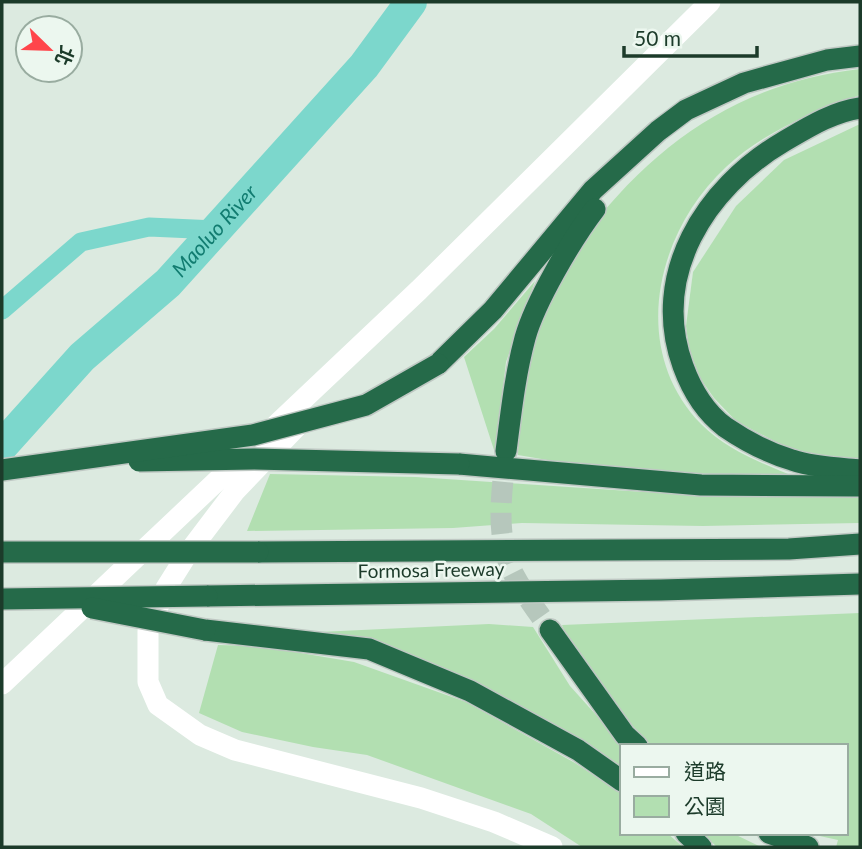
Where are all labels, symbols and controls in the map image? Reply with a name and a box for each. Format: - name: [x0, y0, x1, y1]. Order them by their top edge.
- north arrow: [14, 14, 84, 84]
- scale bar: [624, 14, 757, 58]
- text: 50 m: [634, 25, 681, 50]
- text: 北: [51, 43, 79, 69]
- water label: Maoluo River: [166, 178, 262, 281]
- street label: Formosa Freeway: [357, 557, 505, 582]
- legend: [620, 744, 848, 835]
- text: 道路: [684, 758, 726, 783]
- text: 公園: [684, 793, 726, 818]

